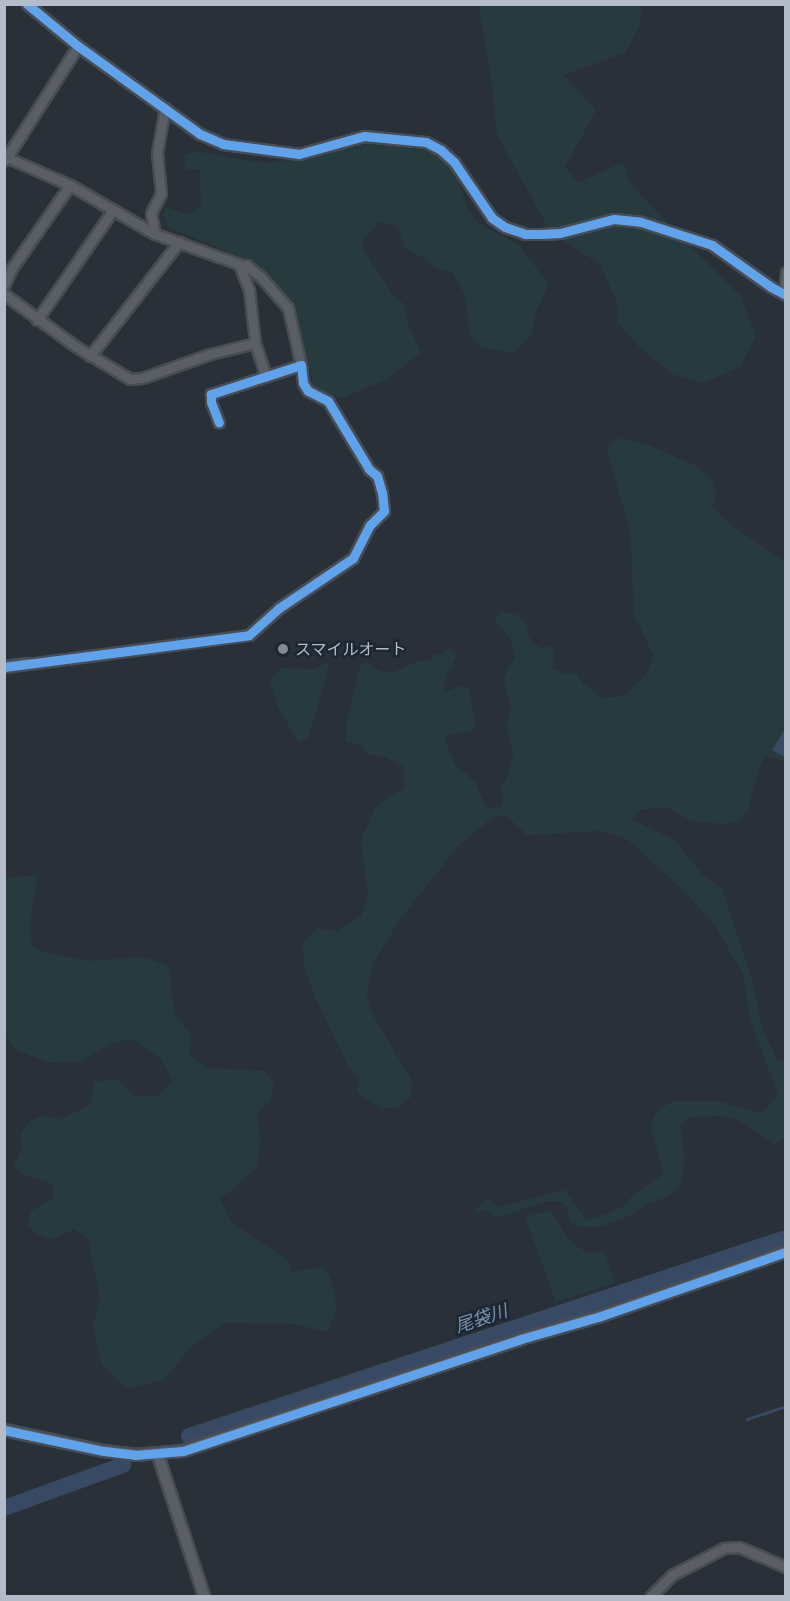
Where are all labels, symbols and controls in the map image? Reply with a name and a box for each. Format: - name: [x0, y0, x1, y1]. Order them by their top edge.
- place label: スマイルオート: [295, 639, 407, 659]
- marker: スマイルオート: [276, 642, 290, 656]
- water label: 尾袋川: [452, 1299, 510, 1337]

